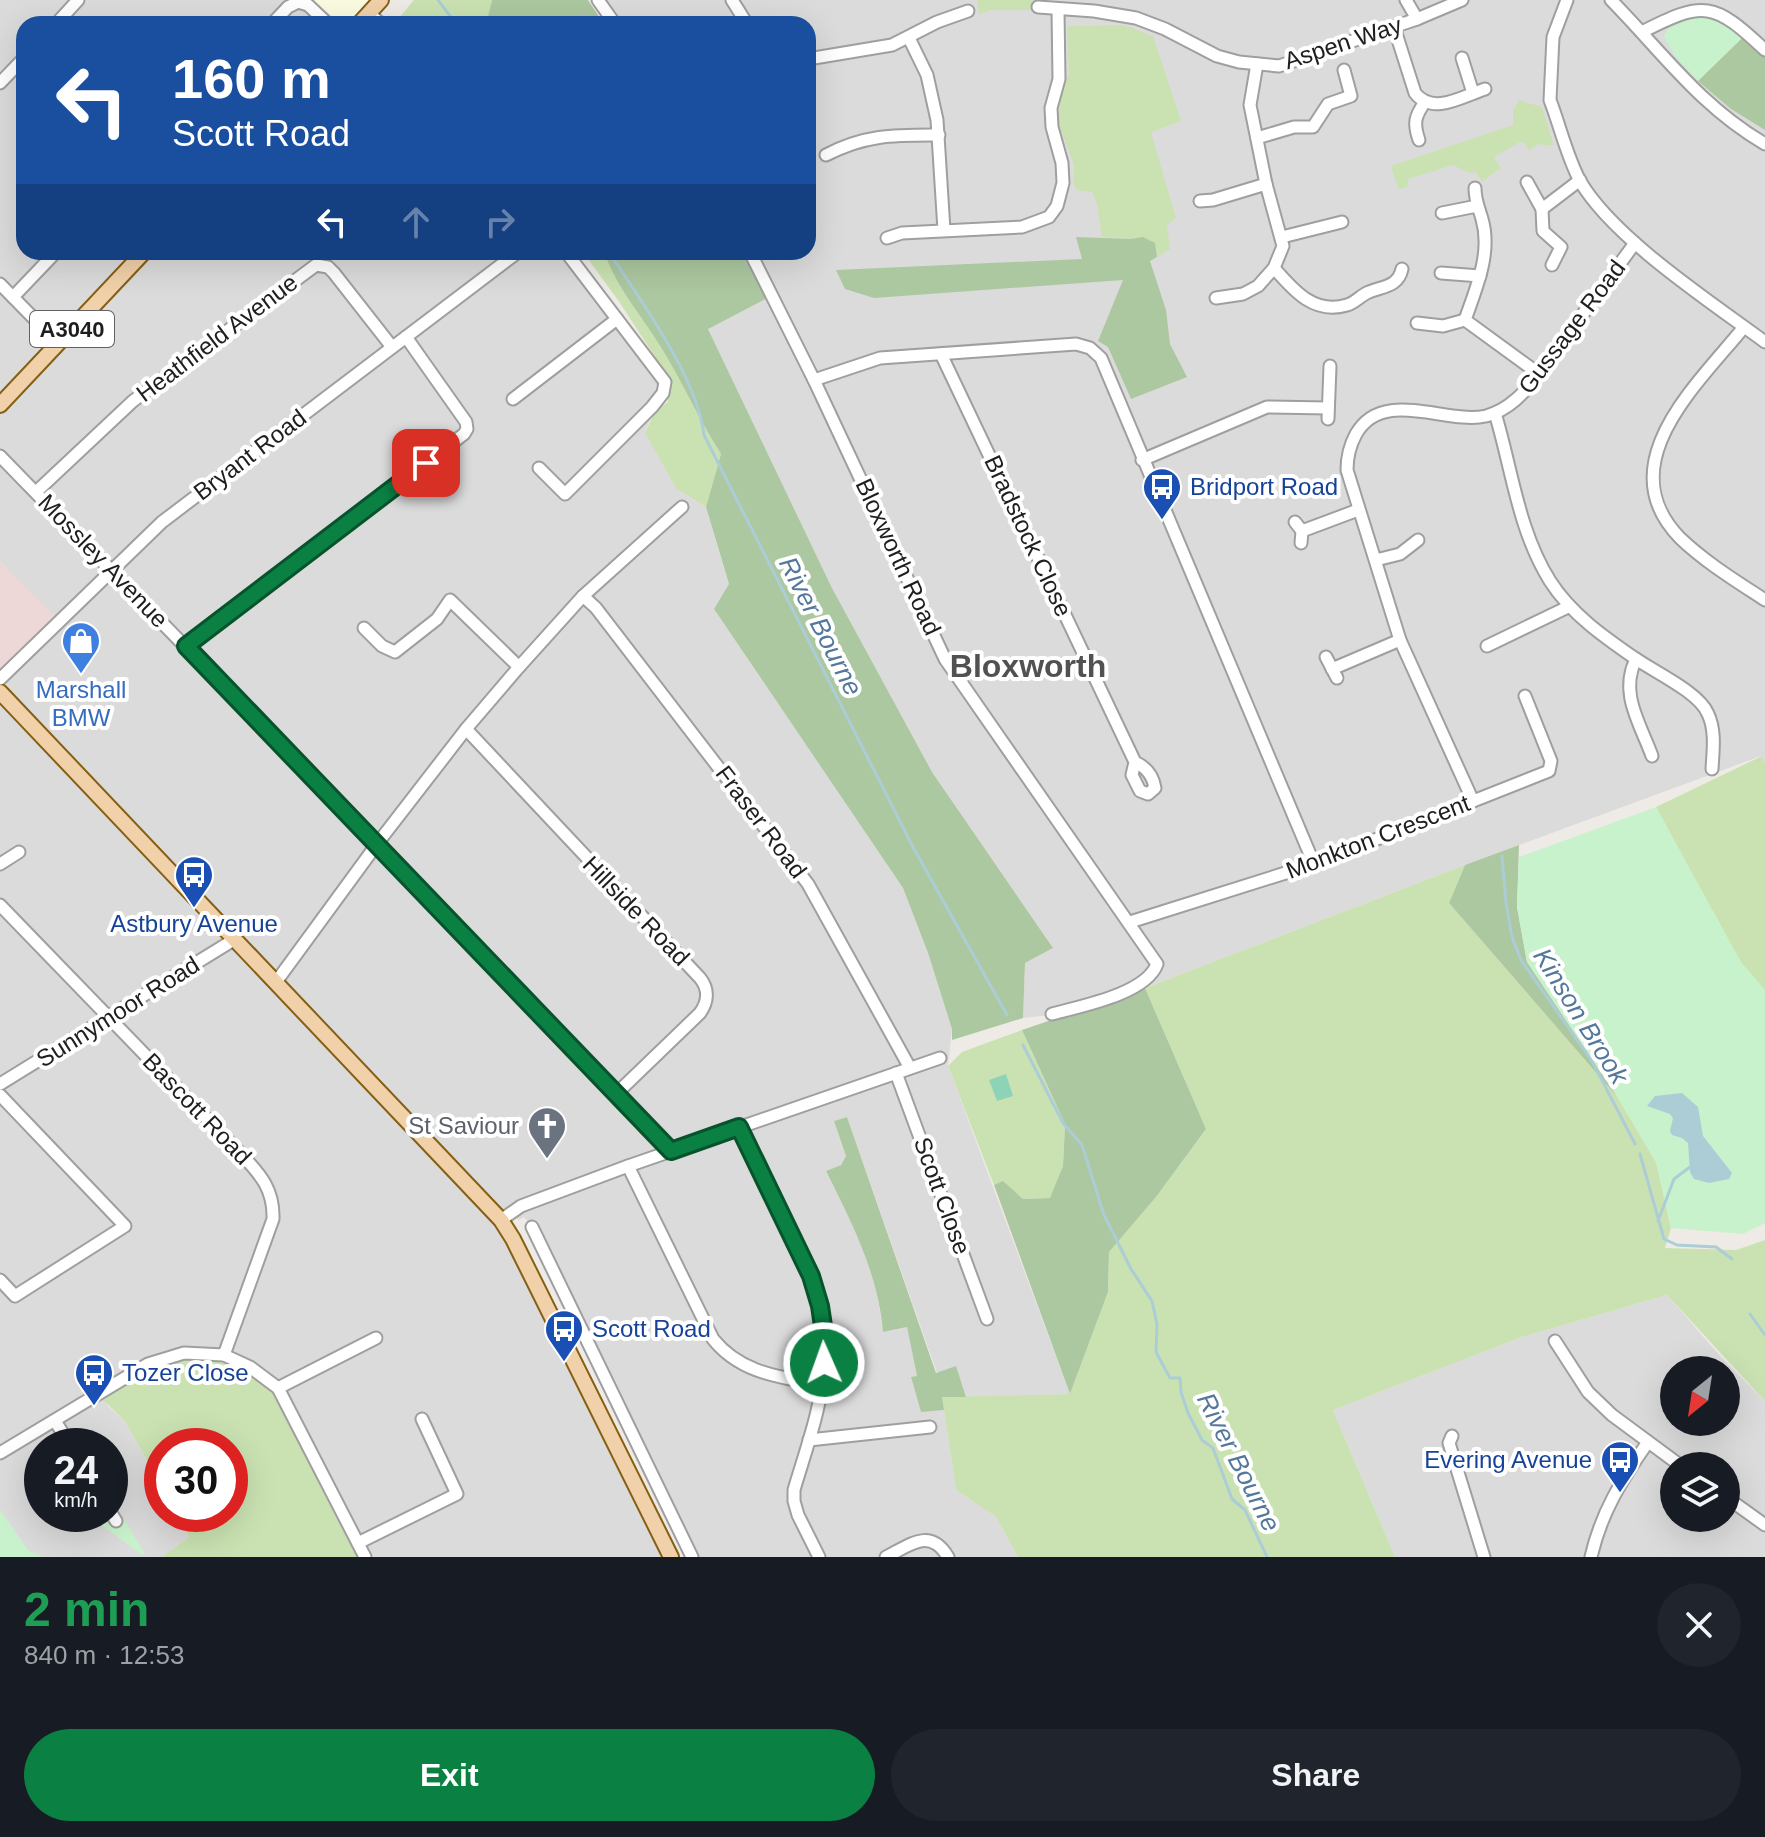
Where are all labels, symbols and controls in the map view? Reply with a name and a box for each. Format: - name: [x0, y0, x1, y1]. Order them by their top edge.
- street label: Aspen Way: [1281, 11, 1405, 74]
- text: 160 m: [172, 47, 331, 110]
- icon: left: [40, 48, 144, 152]
- text: Scott Road: [172, 113, 350, 154]
- icon: left: [310, 200, 354, 244]
- icon: ahead: [394, 200, 438, 244]
- icon: right: [478, 200, 522, 244]
- street label: Gussage Road: [1513, 255, 1631, 399]
- street label: Heathfield Avenue: [131, 268, 302, 407]
- road number: A3040: [30, 311, 114, 347]
- street label: Bryant Road: [188, 404, 311, 506]
- pin: [392, 429, 460, 497]
- icon: arrive: [404, 441, 448, 485]
- street label: Bradstock Close: [979, 451, 1078, 621]
- bus stop icon: Bridport Road: [1141, 466, 1183, 521]
- place label: Bridport Road: [1190, 473, 1338, 500]
- street label: Bloxworth Road: [850, 474, 946, 639]
- street label: Mossley Avenue: [33, 489, 174, 633]
- water label: River Bourne: [773, 552, 869, 700]
- shop icon: Marshall BMW: [60, 620, 102, 675]
- district label: Bloxworth: [950, 648, 1106, 684]
- place label: Marshall BMW: [36, 676, 126, 731]
- street label: Fraser Road: [710, 760, 812, 883]
- street label: Monkton Crescent: [1282, 789, 1474, 884]
- street label: Hillside Road: [578, 850, 695, 971]
- bus stop icon: Astbury Avenue: [173, 854, 215, 909]
- place label: Astbury Avenue: [110, 910, 278, 937]
- water label: Kinson Brook: [1527, 942, 1636, 1091]
- street label: Sunnymoor Road: [31, 951, 204, 1073]
- street label: Bascott Road: [138, 1047, 257, 1170]
- church icon: St Saviour: [526, 1105, 568, 1160]
- place label: St Saviour: [408, 1112, 519, 1139]
- street label: Scott Close: [909, 1134, 976, 1258]
- bus stop icon: Scott Road: [543, 1308, 585, 1363]
- place label: Scott Road: [592, 1315, 711, 1342]
- position arrow: [782, 1321, 866, 1405]
- bus stop icon: Tozer Close: [73, 1352, 115, 1407]
- north arrow: [1660, 1356, 1740, 1436]
- map controls: [1660, 1356, 1740, 1532]
- place label: Tozer Close: [122, 1359, 249, 1386]
- water label: River Bourne: [1191, 1388, 1287, 1536]
- speed limit sign: 30: [144, 1428, 248, 1532]
- bus stop icon: Evering Avenue: [1599, 1439, 1641, 1494]
- place label: Evering Avenue: [1424, 1446, 1592, 1473]
- text: 24: [54, 1448, 98, 1492]
- button: layers: [1660, 1452, 1740, 1532]
- text: km/h: [54, 1489, 98, 1511]
- text: 2 min: [24, 1583, 149, 1636]
- button: close: [1657, 1583, 1741, 1667]
- text: 840 m · 12:53: [24, 1640, 184, 1670]
- button: Exit: [24, 1729, 875, 1821]
- button: Share: [891, 1729, 1741, 1821]

